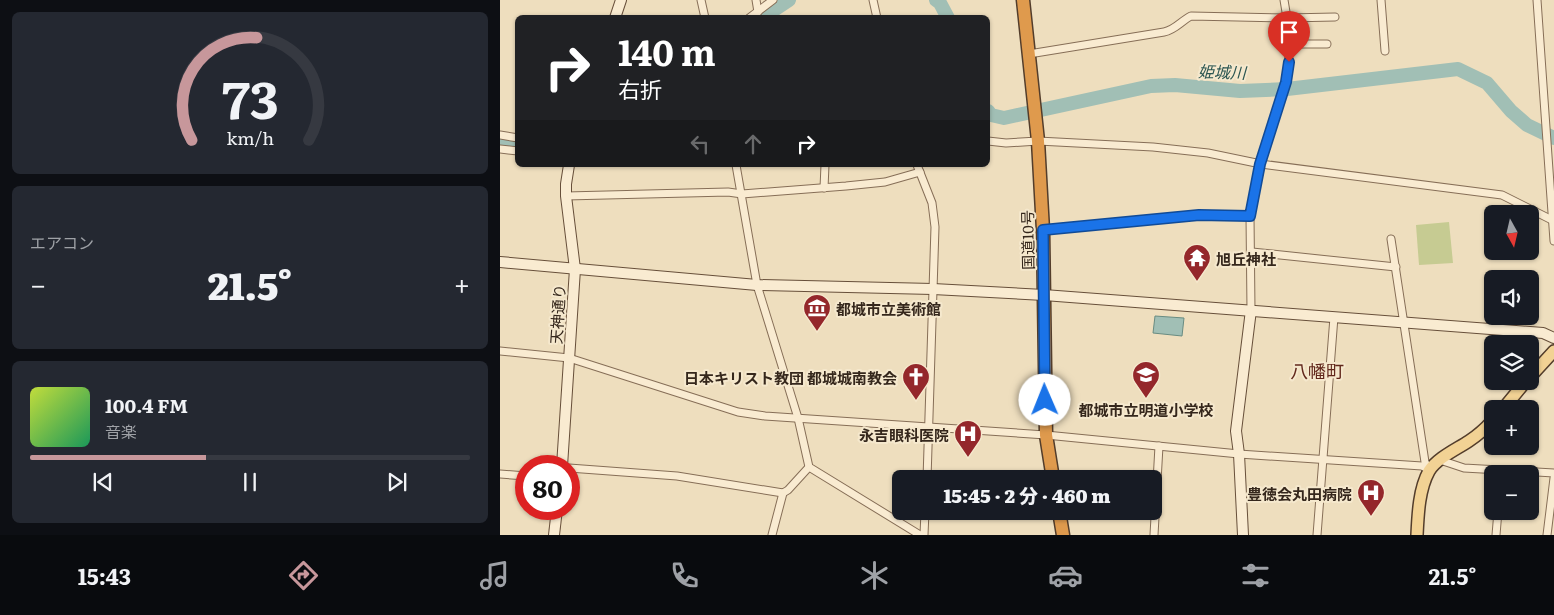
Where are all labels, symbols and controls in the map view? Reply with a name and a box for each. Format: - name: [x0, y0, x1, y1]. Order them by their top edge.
- pin: [1268, 11, 1310, 62]
- icon: arrive: [1275, 18, 1303, 46]
- text: 140 m: [618, 25, 716, 77]
- icon: right: [535, 35, 600, 100]
- text: 73: [222, 58, 279, 135]
- water label: 姫城川: [1198, 58, 1248, 84]
- text: 右折: [618, 72, 662, 105]
- text: km/h: [226, 124, 274, 151]
- icon: left: [686, 130, 714, 158]
- icon: ahead: [739, 130, 767, 158]
- icon: right: [792, 130, 820, 158]
- north arrow: [1484, 205, 1539, 260]
- map controls: [1484, 205, 1539, 520]
- street label: 国道10号: [1015, 210, 1039, 270]
- text: エアコン: [30, 230, 94, 254]
- temple icon: 旭丘神社: [1182, 243, 1212, 282]
- place label: 旭丘神社: [1216, 247, 1276, 270]
- text: 21.5°: [208, 255, 292, 312]
- text: −: [30, 262, 46, 304]
- text: +: [454, 262, 470, 304]
- button: sound: [1484, 270, 1539, 325]
- street label: 天神通り: [543, 283, 571, 345]
- museum icon: 都城市立美術館: [802, 293, 832, 332]
- place label: 都城市立美術館: [836, 297, 941, 320]
- button: layers: [1484, 335, 1539, 390]
- district label: 八幡町: [1290, 357, 1344, 384]
- school or university icon: 都城市立明道小学校: [1131, 360, 1161, 399]
- church icon: 日本キリスト教団 都城城南教会: [901, 362, 931, 401]
- place label: 日本キリスト教団 都城城南教会: [684, 366, 897, 389]
- position arrow: [1018, 373, 1070, 425]
- text: 100.4 FM: [105, 391, 188, 419]
- place label: 都城市立明道小学校: [1078, 398, 1214, 421]
- button: +: [1484, 400, 1539, 455]
- text: 音楽: [105, 419, 137, 443]
- hospital icon: 永吉眼科医院: [953, 419, 983, 458]
- place label: 永吉眼科医院: [859, 423, 949, 446]
- speed limit sign: 80: [515, 455, 580, 520]
- button: −: [1484, 465, 1539, 520]
- icon: previous: [89, 468, 117, 496]
- icon: pause: [236, 468, 264, 496]
- icon: next: [383, 468, 411, 496]
- hospital icon: 豊徳会丸田病院: [1356, 478, 1386, 517]
- text: 15:45 · 2 分 · 460 m: [943, 481, 1111, 509]
- place label: 豊徳会丸田病院: [1247, 482, 1352, 505]
- icon: directions: [286, 558, 321, 593]
- icon: music: [477, 558, 512, 593]
- icon: phone: [667, 558, 702, 593]
- icon: climate: [857, 558, 892, 593]
- icon: car: [1048, 558, 1083, 593]
- icon: filters: [1238, 558, 1273, 593]
- text: 15:43: [78, 559, 131, 592]
- text: 21.5°: [1428, 559, 1476, 592]

